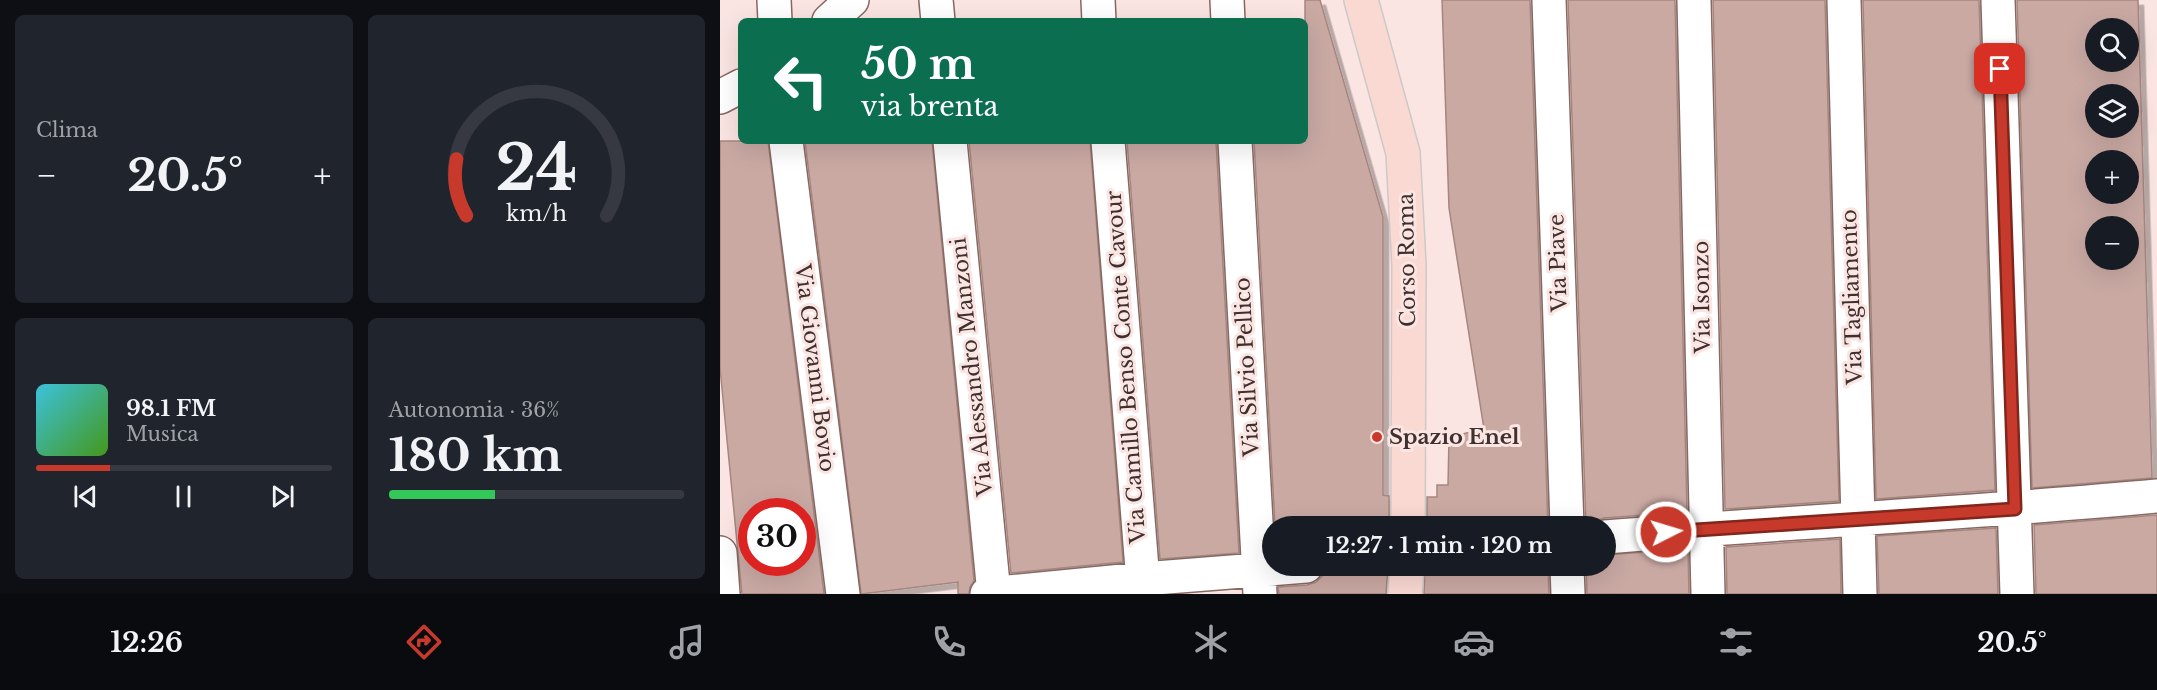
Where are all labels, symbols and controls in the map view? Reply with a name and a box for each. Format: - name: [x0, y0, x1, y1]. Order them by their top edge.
- map controls: [2085, 18, 2139, 270]
- button: search: [2085, 18, 2139, 72]
- text: 50 m: [861, 38, 975, 90]
- icon: left: [762, 42, 840, 120]
- pin: [1974, 43, 2025, 94]
- icon: arrive: [1983, 52, 2016, 85]
- button: layers: [2085, 84, 2139, 138]
- text: via brenta: [861, 90, 999, 123]
- text: Clima: [36, 118, 98, 142]
- text: 24: [495, 129, 577, 207]
- text: 20.5°: [127, 147, 243, 203]
- button: +: [2085, 150, 2139, 204]
- text: −: [36, 155, 57, 196]
- text: +: [313, 155, 331, 196]
- street label: Via Camillo Benso Conte Cavour: [1101, 190, 1151, 545]
- street label: Corso Roma: [1393, 192, 1421, 327]
- text: km/h: [506, 200, 567, 227]
- street label: Via Tagliamento: [1836, 209, 1868, 386]
- street label: Via Piave: [1543, 214, 1573, 313]
- button: −: [2085, 216, 2139, 270]
- street label: Via Alessandro Manzoni: [945, 236, 999, 499]
- street label: Via Isonzo: [1688, 240, 1716, 355]
- street label: Via Giovanni Bovio: [789, 262, 841, 473]
- street label: Via Silvio Pellico: [1229, 277, 1265, 458]
- text: 98.1 FM: [126, 395, 216, 422]
- text: Autonomia · 36%: [389, 398, 560, 422]
- text: Musica: [126, 422, 199, 446]
- place label: Spazio Enel: [1389, 424, 1520, 450]
- text: 180 km: [389, 427, 562, 483]
- marker: Spazio Enel: [1370, 430, 1384, 444]
- icon: previous: [69, 480, 102, 513]
- icon: pause: [167, 480, 200, 513]
- icon: next: [266, 480, 299, 513]
- speed limit sign: 30: [738, 498, 816, 576]
- position arrow: [1634, 500, 1698, 564]
- text: 12:27 · 1 min · 120 m: [1326, 532, 1552, 559]
- icon: directions: [403, 621, 445, 663]
- icon: music: [666, 621, 708, 663]
- icon: phone: [928, 621, 970, 663]
- icon: climate: [1190, 621, 1232, 663]
- icon: car: [1453, 621, 1495, 663]
- icon: filters: [1715, 621, 1757, 663]
- text: 12:26: [110, 626, 183, 659]
- text: 20.5°: [1977, 626, 2047, 659]

